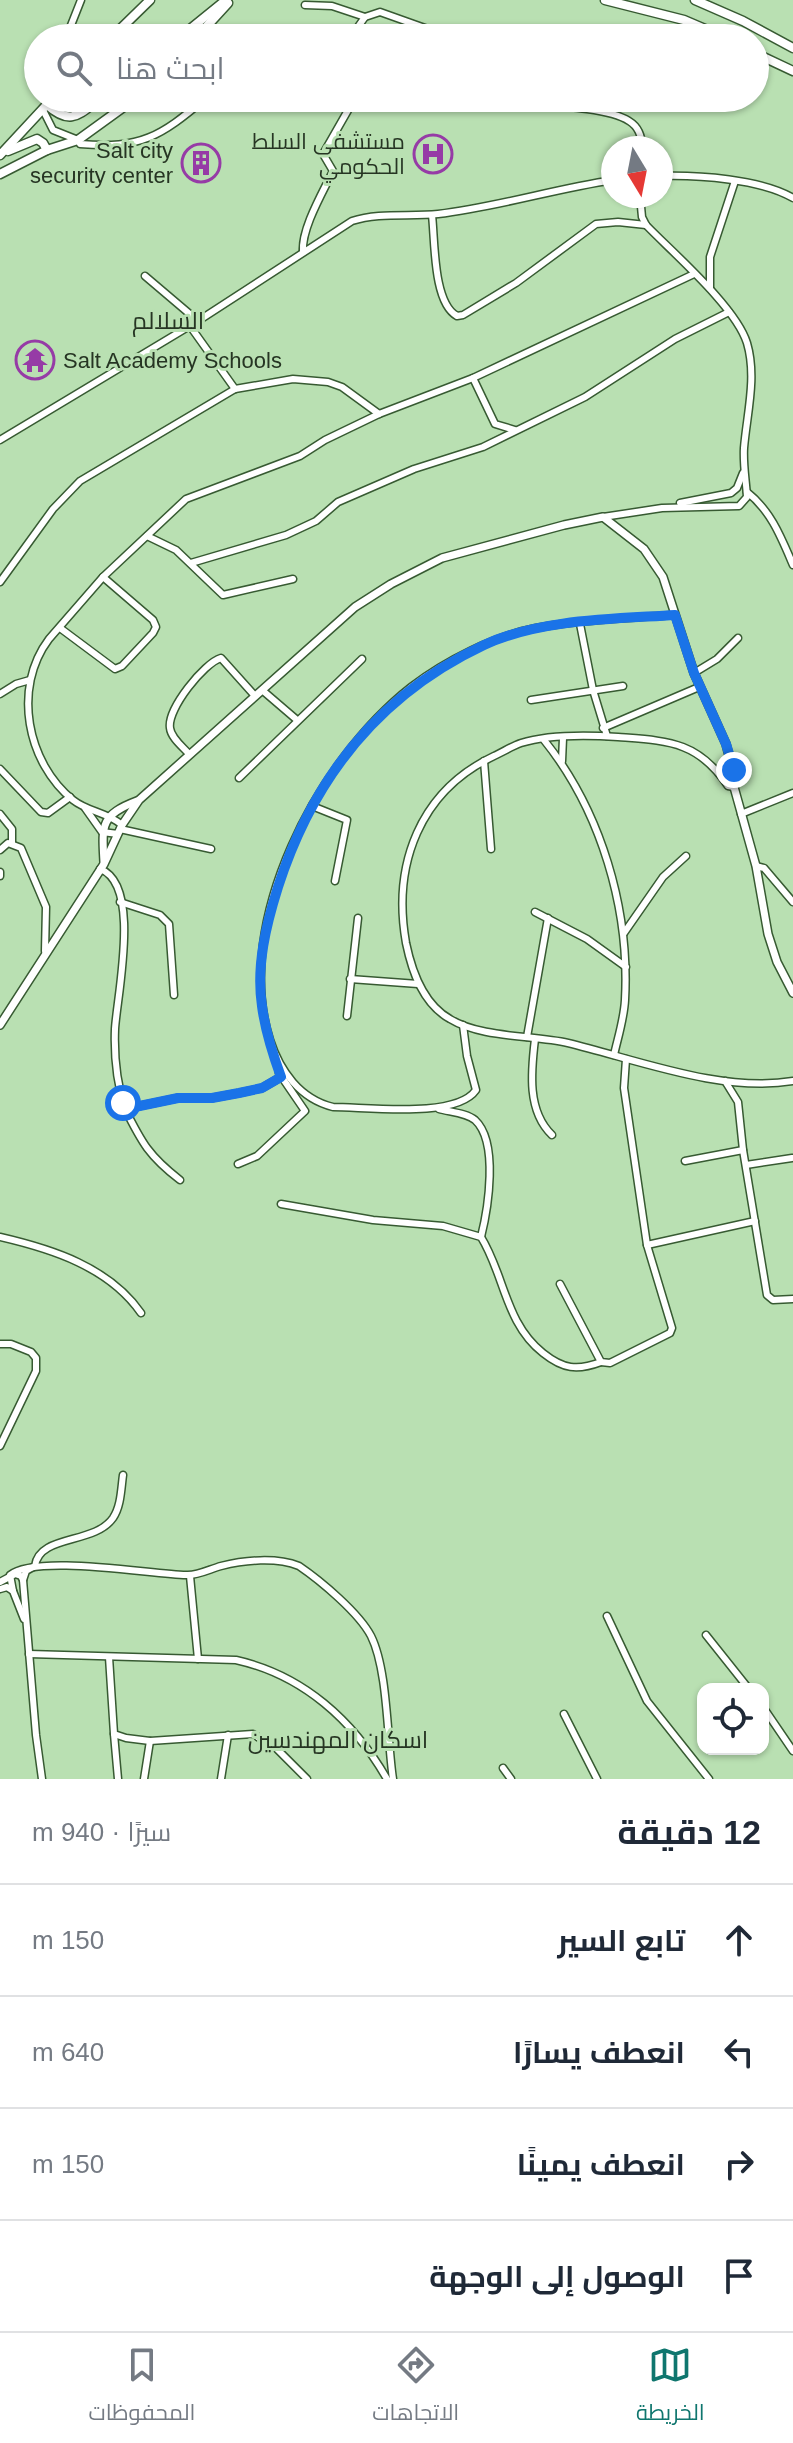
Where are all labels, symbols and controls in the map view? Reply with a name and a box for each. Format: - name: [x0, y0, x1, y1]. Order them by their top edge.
- search box: [24, 24, 769, 112]
- icon: search: [52, 46, 96, 90]
- text: ابحث هنا: [116, 52, 225, 85]
- place label: مستشفى السلط الحكومي: [252, 129, 405, 183]
- hospital icon: مستشفى السلط الحكومي: [412, 133, 454, 175]
- north arrow: [601, 136, 673, 208]
- place label: Salt city security center: [30, 138, 173, 188]
- building icon: Salt city security center: [180, 142, 222, 184]
- district label: السلالم: [132, 307, 204, 337]
- temple icon: Salt Academy Schools: [14, 339, 56, 381]
- place label: Salt Academy Schools: [63, 348, 282, 373]
- route end: [716, 752, 752, 788]
- route start: [105, 1085, 141, 1121]
- map controls: [697, 1683, 769, 1755]
- button: locate: [697, 1683, 769, 1755]
- district label: اسكان المهندسين: [248, 1726, 428, 1754]
- text: 12 دقيقة: [618, 1813, 761, 1851]
- text: سيرًا · 940 m: [32, 1817, 171, 1847]
- icon: ahead: [717, 1918, 761, 1962]
- text: تابع السير: [557, 1924, 685, 1957]
- text: 150 m: [32, 1925, 104, 1955]
- icon: left: [717, 2030, 761, 2074]
- text: انعطف يسارًا: [513, 2036, 685, 2069]
- text: 640 m: [32, 2037, 104, 2067]
- icon: right: [717, 2142, 761, 2186]
- text: انعطف يمينًا: [517, 2148, 685, 2181]
- text: 150 m: [32, 2149, 104, 2179]
- icon: arrive: [717, 2254, 761, 2298]
- text: الوصول إلى الوجهة: [429, 2260, 685, 2293]
- tab: المحفوظات: [88, 2343, 195, 2433]
- tab: الاتجاهات: [372, 2343, 459, 2433]
- tab: الخريطة: [636, 2343, 705, 2433]

